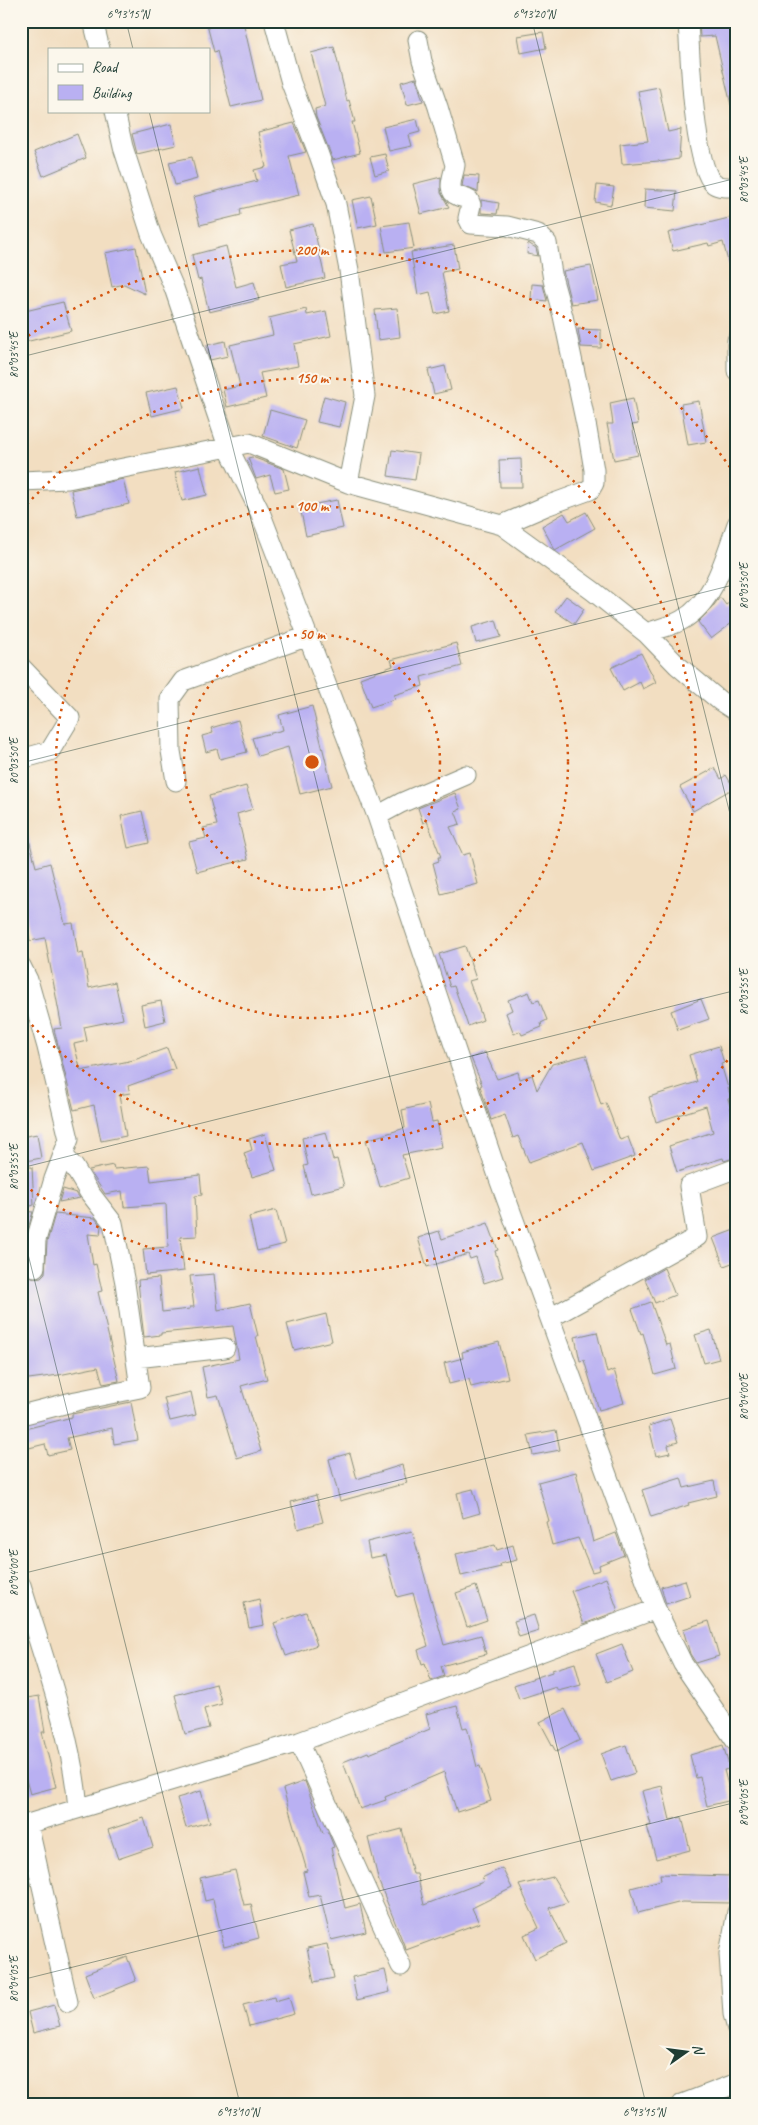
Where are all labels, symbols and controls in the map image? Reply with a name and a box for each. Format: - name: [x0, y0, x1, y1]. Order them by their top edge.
- text: 6°13'15"N: [107, 6, 151, 22]
- text: 6°13'20"N: [513, 6, 557, 22]
- legend: [48, 48, 210, 112]
- text: Road: [92, 58, 119, 77]
- text: Building: [92, 84, 132, 103]
- text: 80°03'45"E: [736, 155, 752, 203]
- text: 200 m: [296, 241, 330, 260]
- text: 80°03'45"E: [6, 330, 22, 378]
- text: 150 m: [296, 369, 330, 388]
- text: 100 m: [296, 497, 330, 516]
- text: 80°03'50"E: [736, 561, 752, 609]
- text: 50 m: [299, 625, 326, 644]
- text: 80°03'50"E: [6, 736, 22, 784]
- centre of rings: [303, 753, 321, 771]
- text: 80°03'55"E: [736, 967, 752, 1015]
- text: 80°03'55"E: [6, 1142, 22, 1190]
- text: 80°04'00"E: [736, 1372, 752, 1420]
- text: 80°04'00"E: [6, 1548, 22, 1596]
- text: 80°04'05"E: [736, 1778, 752, 1826]
- text: 80°04'05"E: [6, 1954, 22, 2002]
- north arrow: [660, 2028, 710, 2078]
- text: N: [689, 2043, 708, 2057]
- text: 6°13'10"N: [217, 2104, 261, 2120]
- text: 6°13'15"N: [623, 2104, 667, 2120]

